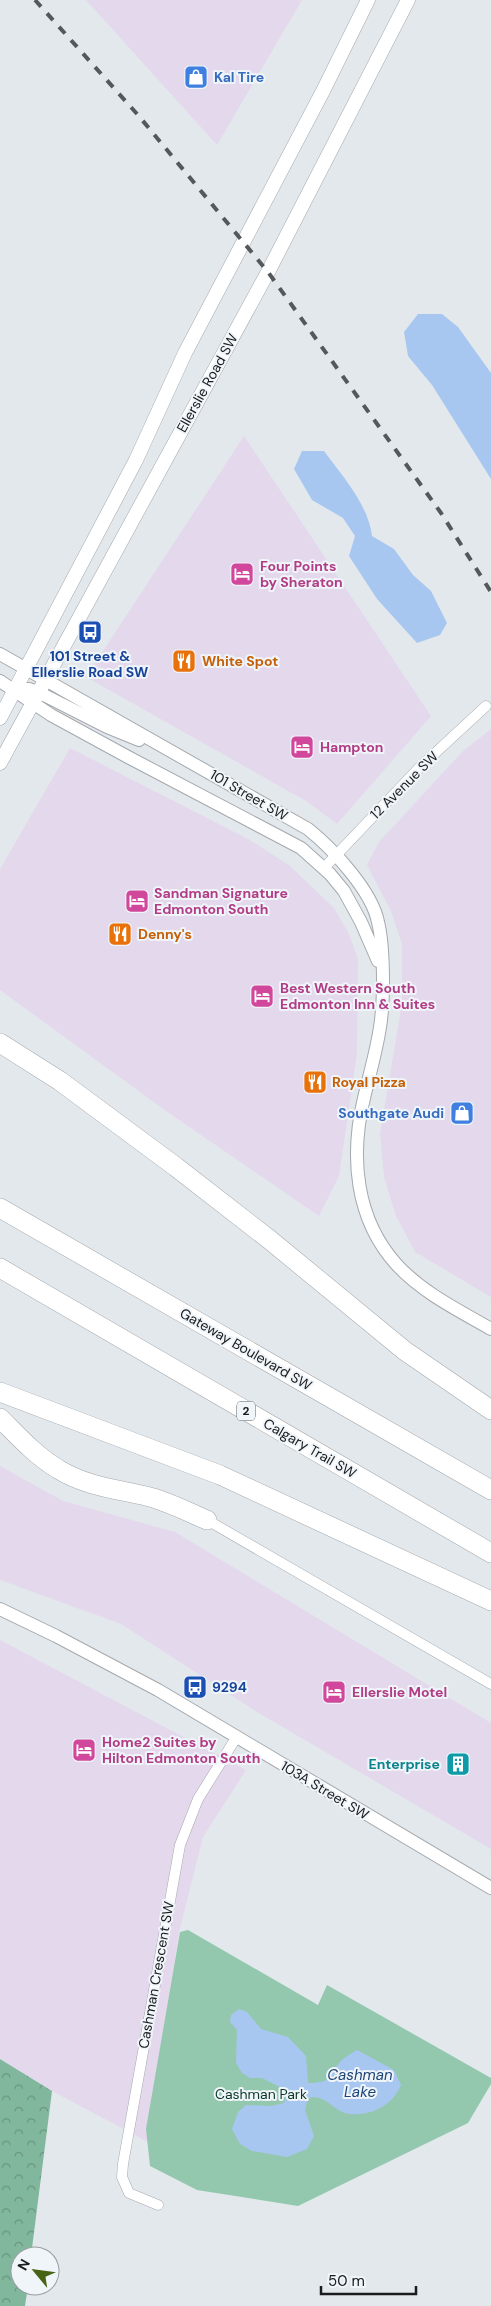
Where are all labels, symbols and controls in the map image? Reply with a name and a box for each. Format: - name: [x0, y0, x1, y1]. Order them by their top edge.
- shop icon: Kal Tire: [183, 64, 209, 90]
- place label: Kal Tire: [214, 68, 264, 86]
- street label: Ellerslie Road SW: [172, 330, 242, 436]
- place label: Four Points by Sheraton: [260, 557, 343, 591]
- hotel icon: Four Points by Sheraton: [229, 561, 255, 587]
- bus stop icon: 101 Street & Ellerslie Road SW: [77, 619, 103, 645]
- place label: 101 Street & Ellerslie Road SW: [32, 647, 148, 681]
- restaurant icon: White Spot: [171, 648, 197, 674]
- place label: White Spot: [202, 652, 278, 670]
- hotel icon: Hampton: [289, 734, 315, 760]
- place label: Hampton: [320, 738, 383, 756]
- street label: 12 Avenue SW: [366, 747, 442, 823]
- street label: 101 Street SW: [207, 765, 292, 825]
- place label: Sandman Signature Edmonton South: [154, 884, 288, 918]
- hotel icon: Sandman Signature Edmonton South: [124, 888, 150, 914]
- restaurant icon: Denny's: [107, 921, 133, 947]
- place label: Denny's: [138, 925, 192, 943]
- place label: Best Western South Edmonton Inn & Suites: [280, 979, 435, 1013]
- hotel icon: Best Western South Edmonton Inn & Suites: [249, 983, 275, 1009]
- restaurant icon: Royal Pizza: [302, 1069, 328, 1095]
- place label: Royal Pizza: [332, 1073, 406, 1091]
- shop icon: Southgate Audi: [449, 1100, 475, 1126]
- place label: Southgate Audi: [338, 1104, 444, 1122]
- street label: Gateway Boulevard SW: [177, 1304, 316, 1394]
- road number: 2: [237, 1402, 255, 1420]
- street label: Calgary Trail SW: [260, 1414, 360, 1482]
- bus stop icon: 9294: [182, 1674, 208, 1700]
- place label: 9294: [212, 1678, 247, 1696]
- hotel icon: Ellerslie Motel: [321, 1679, 347, 1705]
- place label: Ellerslie Motel: [352, 1683, 447, 1701]
- place label: Home2 Suites by Hilton Edmonton South: [102, 1733, 260, 1767]
- hotel icon: Home2 Suites by Hilton Edmonton South: [71, 1737, 97, 1763]
- building icon: Enterprise: [445, 1751, 471, 1777]
- place label: Enterprise: [369, 1755, 440, 1773]
- street label: 103A Street SW: [278, 1757, 373, 1824]
- street label: Cashman Crescent SW: [134, 1900, 178, 2050]
- water label: Cashman Lake: [327, 2065, 393, 2102]
- park label: Cashman Park: [215, 2085, 307, 2103]
- north arrow: [10, 2246, 60, 2296]
- text: N: [13, 2256, 34, 2274]
- scale bar: [321, 2264, 416, 2296]
- text: 50 m: [328, 2271, 365, 2291]

